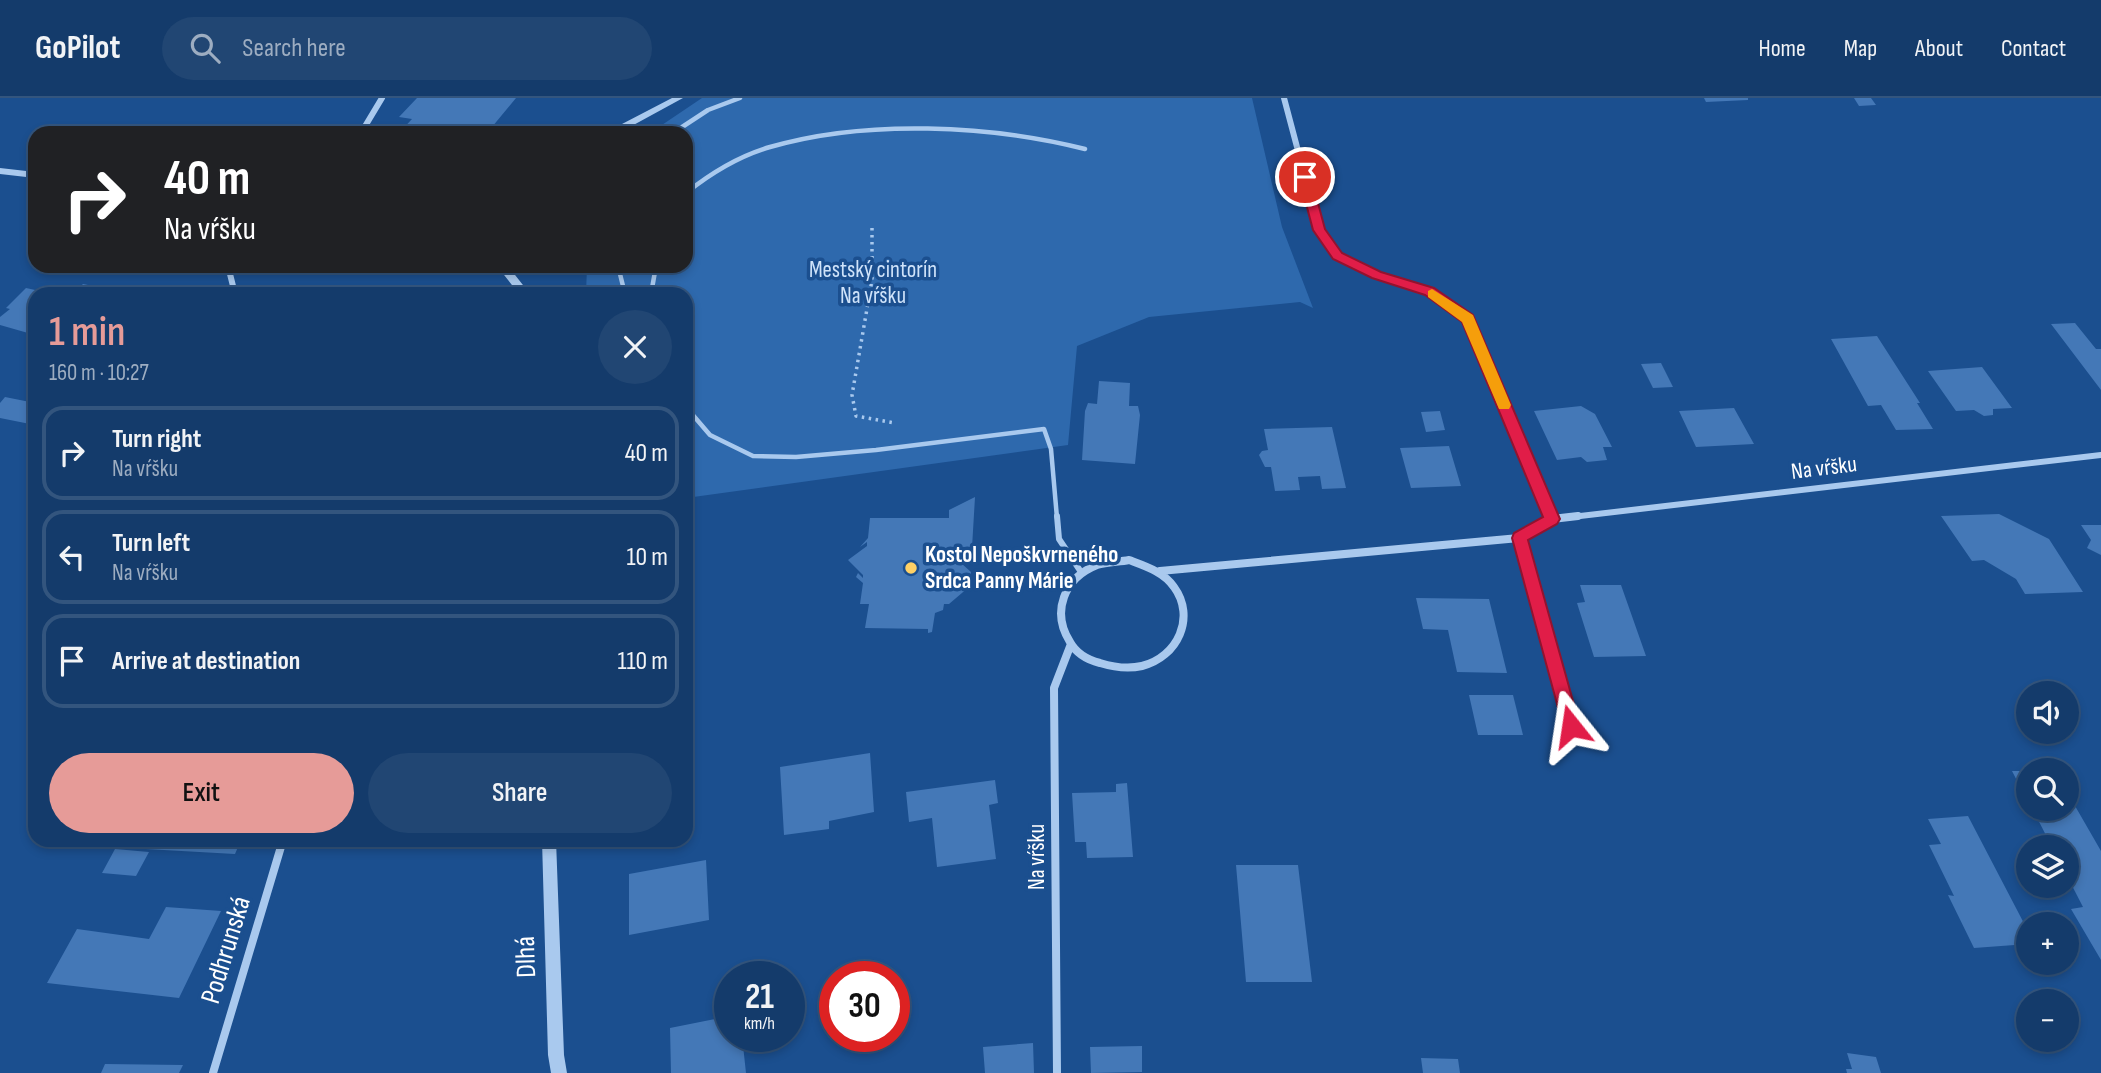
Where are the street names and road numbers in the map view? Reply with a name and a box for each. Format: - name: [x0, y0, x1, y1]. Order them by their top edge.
- street label: Na vŕšku: [1790, 450, 1858, 486]
- street label: Na vŕšku: [1023, 824, 1051, 890]
- street label: Podhrunská: [194, 892, 258, 1008]
- street label: Dlhá: [509, 936, 543, 978]

